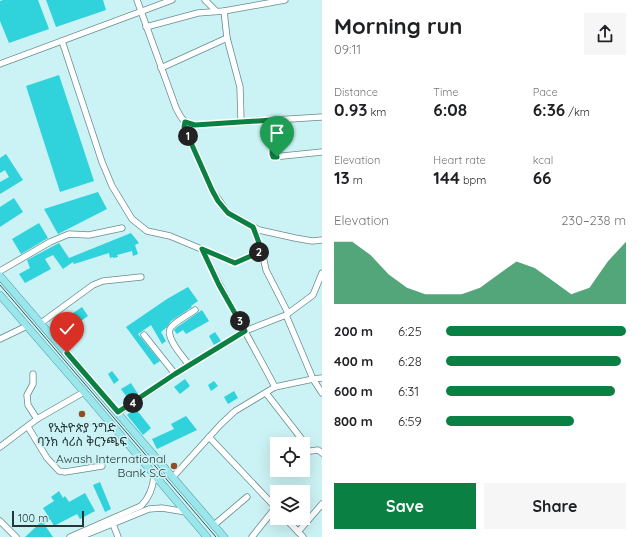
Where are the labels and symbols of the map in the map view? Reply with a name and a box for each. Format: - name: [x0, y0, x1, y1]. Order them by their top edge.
- pin: [260, 116, 294, 157]
- pin: 1: [178, 126, 198, 146]
- pin: 2: [249, 242, 269, 262]
- pin: 3: [230, 311, 250, 331]
- pin: [50, 312, 84, 353]
- pin: 4: [123, 393, 143, 413]
- marker: የኢትዮጵያ ንግድ ባንክ ሳሪስ ቅርንጫፍ: [77, 409, 87, 419]
- place label: የኢትዮጵያ ንግድ ባንክ ሳሪስ ቅርንጫፍ: [37, 420, 127, 449]
- place label: Awash International Bank S.C: [56, 451, 166, 480]
- marker: Awash International Bank S.C: [169, 461, 179, 471]
- scale bar: [12, 509, 84, 528]

